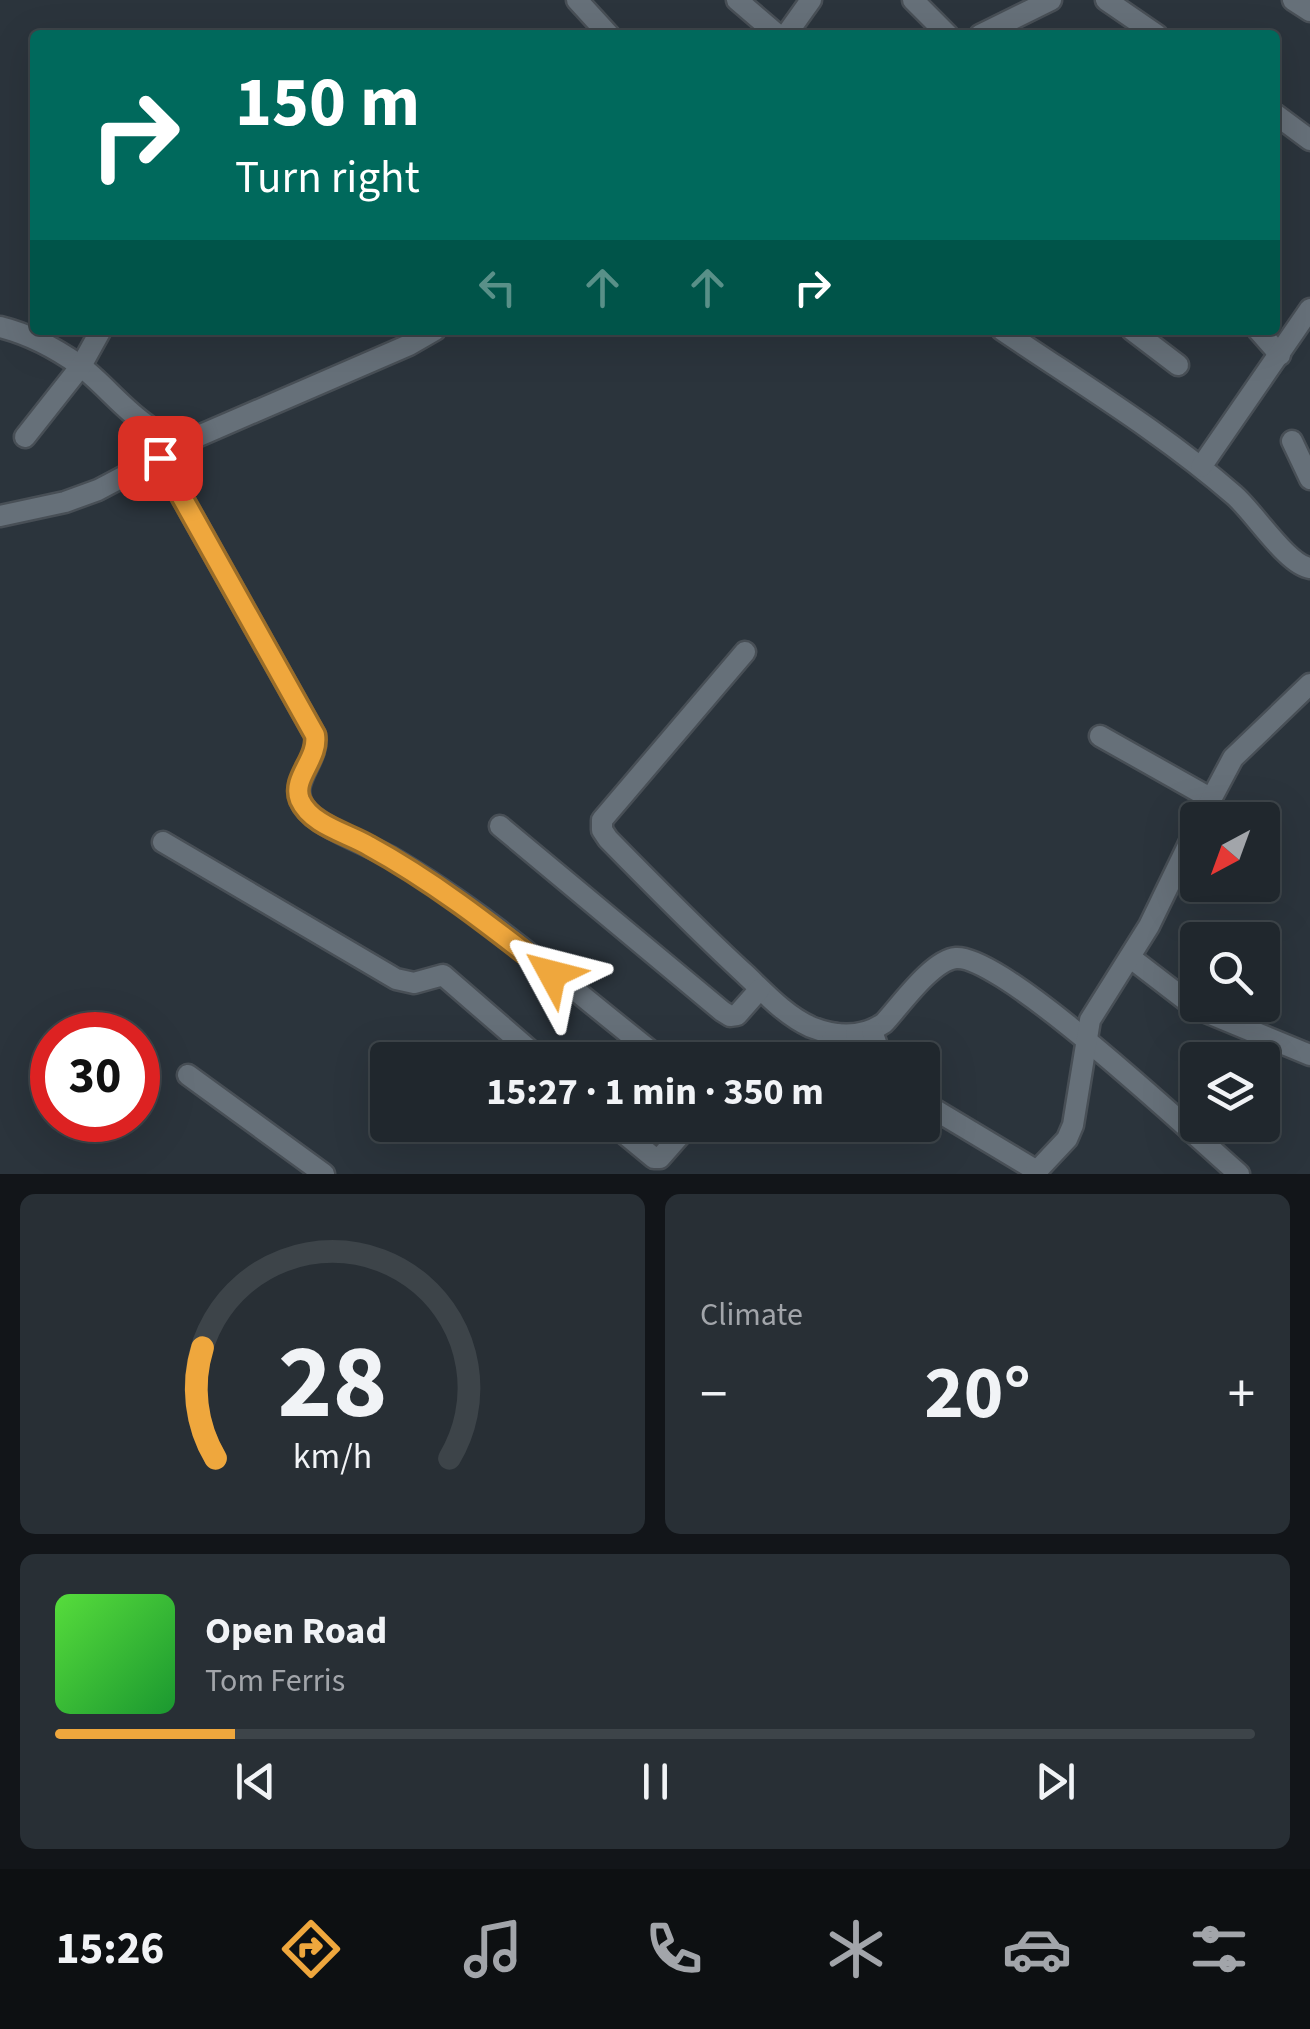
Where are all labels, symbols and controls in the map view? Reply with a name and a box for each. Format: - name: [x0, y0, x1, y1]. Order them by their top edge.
- text: 150 m: [235, 53, 420, 153]
- icon: right: [70, 70, 200, 200]
- text: Turn right: [235, 146, 420, 210]
- icon: left: [470, 260, 525, 315]
- icon: ahead: [575, 260, 630, 315]
- icon: ahead: [680, 260, 735, 315]
- icon: right: [785, 260, 840, 315]
- pin: [118, 416, 203, 501]
- icon: arrive: [133, 431, 188, 486]
- north arrow: [1180, 802, 1280, 902]
- map controls: [1180, 802, 1280, 1142]
- position arrow: [500, 922, 604, 1026]
- button: search: [1180, 922, 1280, 1022]
- speed limit sign: 30: [30, 1012, 160, 1142]
- button: layers: [1180, 1042, 1280, 1142]
- text: 15:27 · 1 min · 350 m: [486, 1065, 824, 1119]
- text: Climate: [700, 1292, 803, 1338]
- text: 28: [278, 1310, 387, 1458]
- text: 20°: [924, 1340, 1031, 1447]
- text: −: [700, 1356, 727, 1434]
- text: +: [1228, 1356, 1255, 1434]
- text: km/h: [293, 1431, 372, 1482]
- text: Open Road: [205, 1604, 387, 1658]
- text: Tom Ferris: [205, 1658, 345, 1704]
- icon: previous: [228, 1754, 283, 1809]
- icon: pause: [628, 1754, 683, 1809]
- icon: next: [1028, 1754, 1083, 1809]
- icon: directions: [276, 1914, 346, 1984]
- icon: music: [458, 1914, 528, 1984]
- icon: phone: [639, 1914, 709, 1984]
- icon: climate: [821, 1914, 891, 1984]
- icon: car: [1002, 1914, 1072, 1984]
- icon: filters: [1184, 1914, 1254, 1984]
- text: 15:26: [56, 1917, 164, 1981]

